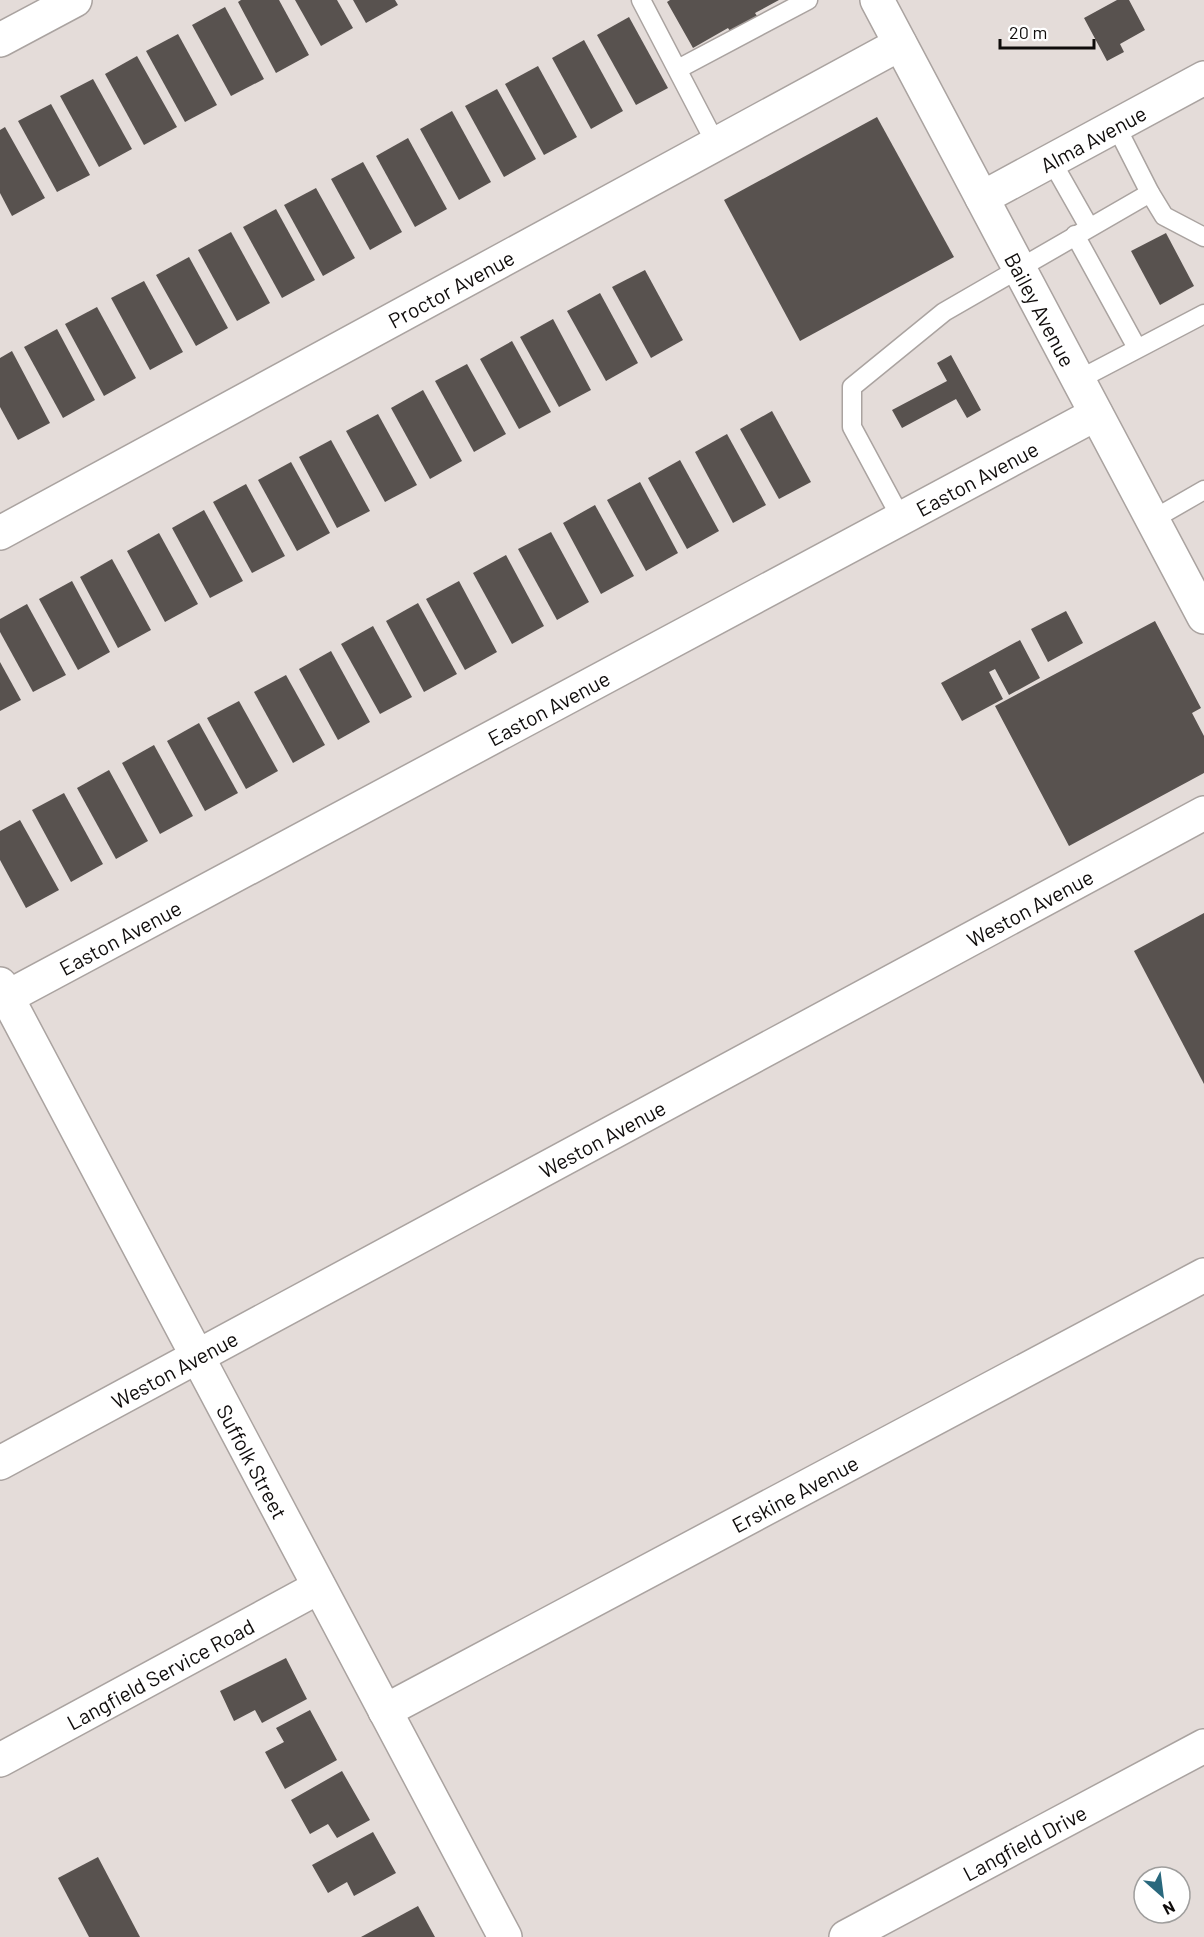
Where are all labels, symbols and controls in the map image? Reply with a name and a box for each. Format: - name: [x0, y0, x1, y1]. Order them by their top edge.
- scale bar: [1000, 12, 1094, 50]
- text: 20 m: [1009, 21, 1047, 43]
- street label: Alma Avenue: [1036, 99, 1150, 177]
- street label: Proctor Avenue: [383, 244, 518, 332]
- street label: Bailey Avenue: [1000, 248, 1081, 371]
- street label: Easton Avenue: [911, 435, 1042, 521]
- street label: Easton Avenue: [483, 665, 614, 750]
- street label: Weston Avenue: [962, 863, 1097, 951]
- street label: Easton Avenue: [55, 894, 185, 980]
- street label: Weston Avenue: [535, 1094, 669, 1182]
- street label: Weston Avenue: [107, 1325, 242, 1413]
- street label: Suffolk Street: [212, 1400, 293, 1523]
- street label: Erskine Avenue: [727, 1449, 862, 1537]
- street label: Langfield Service Road: [62, 1612, 258, 1734]
- street label: Langfield Drive: [958, 1799, 1090, 1885]
- north arrow: [1132, 1865, 1192, 1925]
- text: N: [1160, 1898, 1178, 1920]

